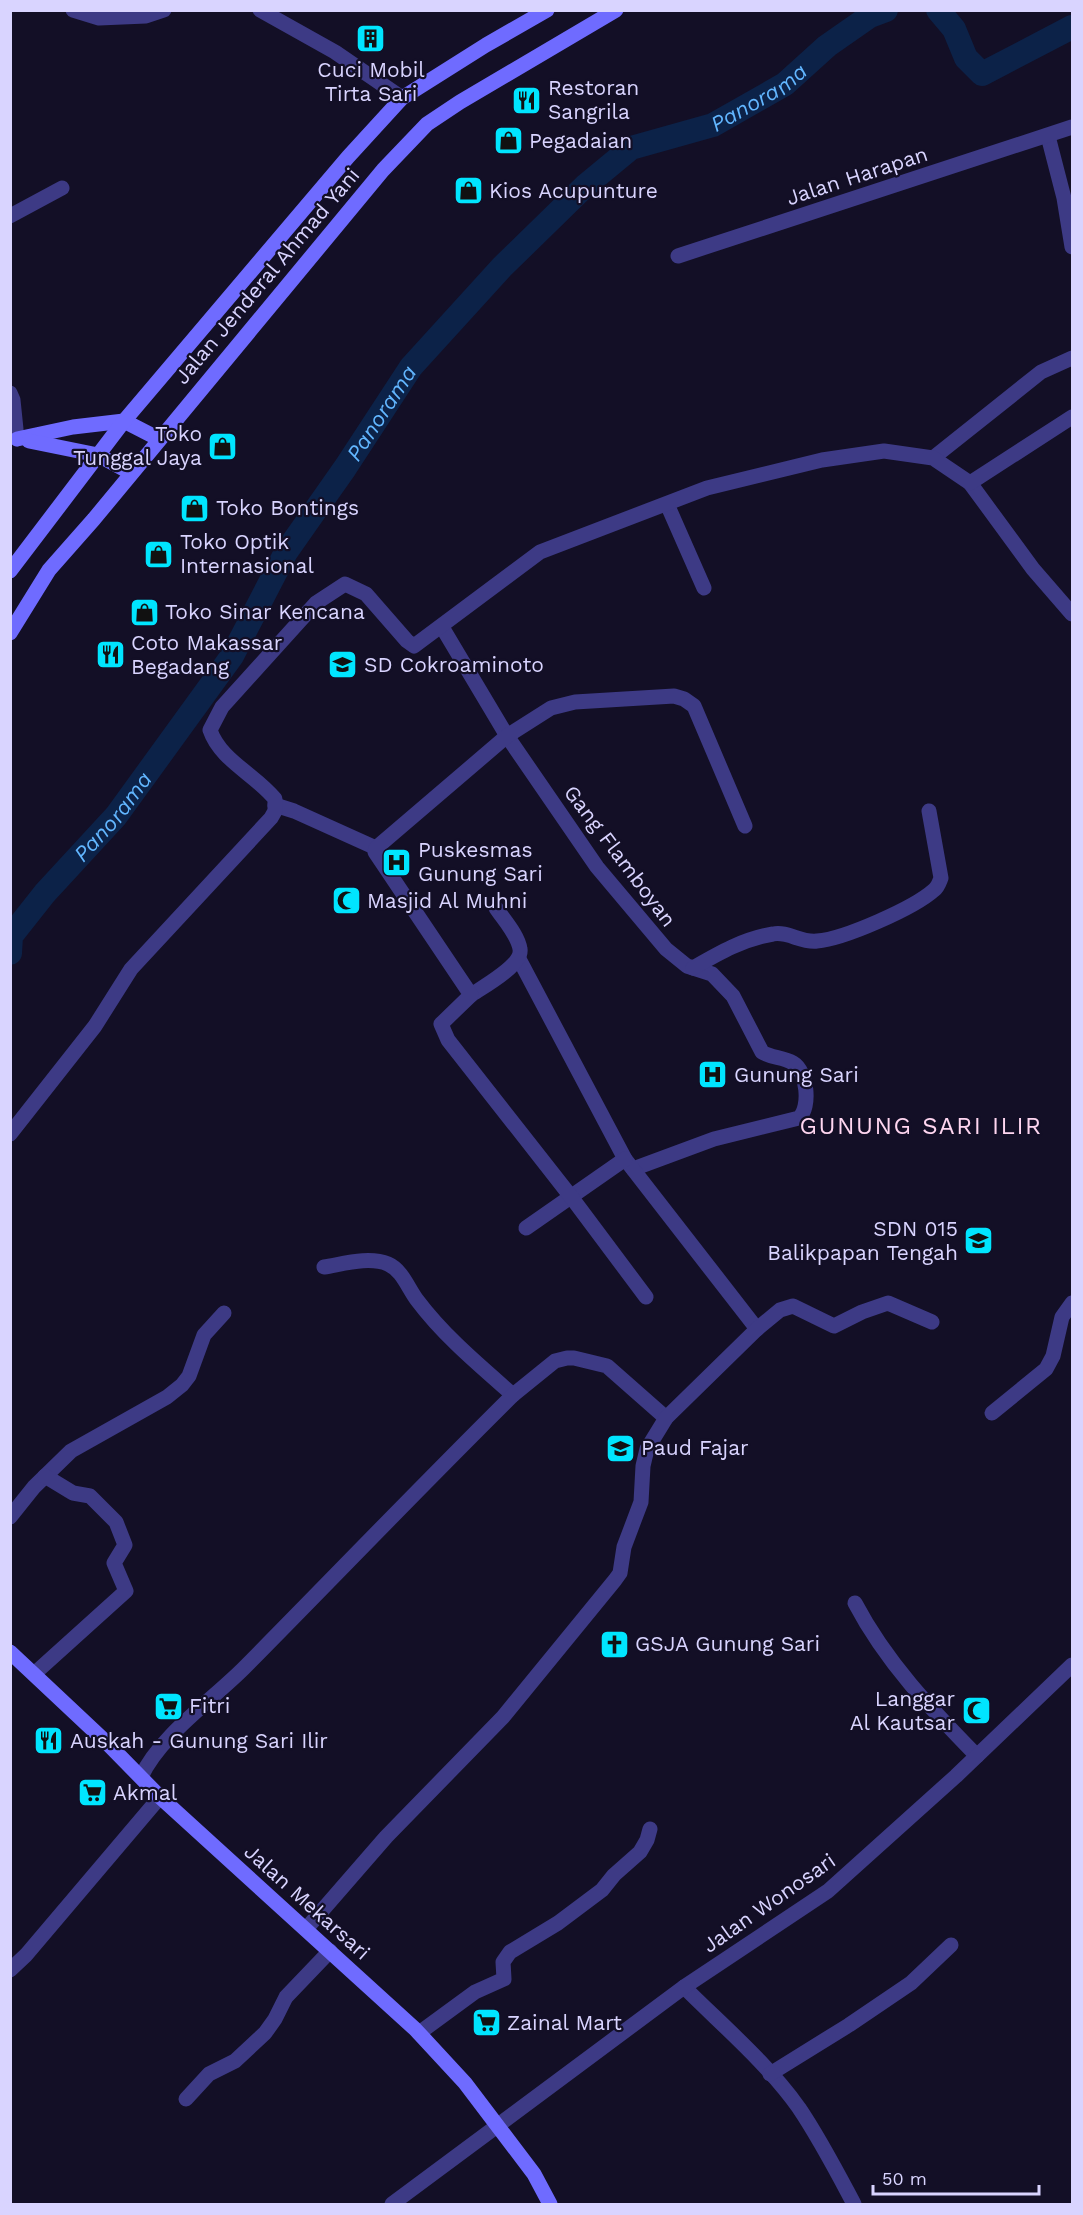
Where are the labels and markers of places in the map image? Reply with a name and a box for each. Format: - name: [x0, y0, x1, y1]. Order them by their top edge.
- building icon: Cuci Mobil Tirta Sari: [355, 23, 387, 55]
- place label: Cuci Mobil Tirta Sari: [317, 57, 425, 106]
- place label: Restoran Sangrila: [548, 75, 639, 124]
- restaurant icon: Restoran Sangrila: [511, 84, 543, 116]
- shop icon: Pegadaian: [492, 125, 524, 157]
- place label: Pegadaian: [529, 128, 632, 153]
- shop icon: Kios Acupunture: [452, 175, 484, 207]
- place label: Kios Acupunture: [489, 178, 658, 203]
- place label: Toko Tunggal Jaya: [73, 421, 202, 470]
- shop icon: Toko Tunggal Jaya: [207, 430, 239, 462]
- shop icon: Toko Bontings: [179, 492, 211, 524]
- place label: Toko Bontings: [216, 495, 359, 520]
- place label: Toko Optik Internasional: [180, 529, 314, 578]
- shop icon: Toko Optik Internasional: [143, 538, 175, 570]
- shop icon: Toko Sinar Kencana: [128, 596, 160, 628]
- place label: Toko Sinar Kencana: [165, 599, 365, 624]
- place label: Coto Makassar Begadang: [131, 630, 283, 679]
- restaurant icon: Coto Makassar Begadang: [94, 639, 126, 671]
- school or university icon: SD Cokroaminoto: [327, 649, 359, 681]
- place label: SD Cokroaminoto: [364, 652, 544, 677]
- place label: Puskesmas Gunung Sari: [418, 837, 543, 886]
- hospital icon: Puskesmas Gunung Sari: [381, 846, 413, 878]
- mosque icon: Masjid Al Muhni: [330, 885, 362, 917]
- place label: Masjid Al Muhni: [367, 888, 527, 913]
- hospital icon: Gunung Sari: [697, 1059, 729, 1091]
- place label: Gunung Sari: [734, 1062, 859, 1087]
- place label: SDN 015 Balikpapan Tengah: [767, 1216, 958, 1265]
- school or university icon: SDN 015 Balikpapan Tengah: [963, 1225, 995, 1257]
- school or university icon: Paud Fajar: [604, 1432, 636, 1464]
- place label: Paud Fajar: [641, 1435, 749, 1460]
- church icon: GSJA Gunung Sari: [598, 1628, 630, 1660]
- place label: GSJA Gunung Sari: [635, 1631, 820, 1656]
- place label: Langgar Al Kautsar: [850, 1686, 955, 1735]
- supermarket icon: Fitri: [152, 1690, 184, 1722]
- place label: Fitri: [189, 1693, 230, 1718]
- mosque icon: Langgar Al Kautsar: [960, 1695, 992, 1727]
- restaurant icon: Auskah - Gunung Sari Ilir: [33, 1725, 65, 1757]
- place label: Auskah - Gunung Sari Ilir: [70, 1728, 328, 1753]
- supermarket icon: Akmal: [76, 1777, 108, 1809]
- place label: Akmal: [113, 1780, 178, 1805]
- supermarket icon: Zainal Mart: [470, 2007, 502, 2039]
- place label: Zainal Mart: [507, 2010, 622, 2035]

